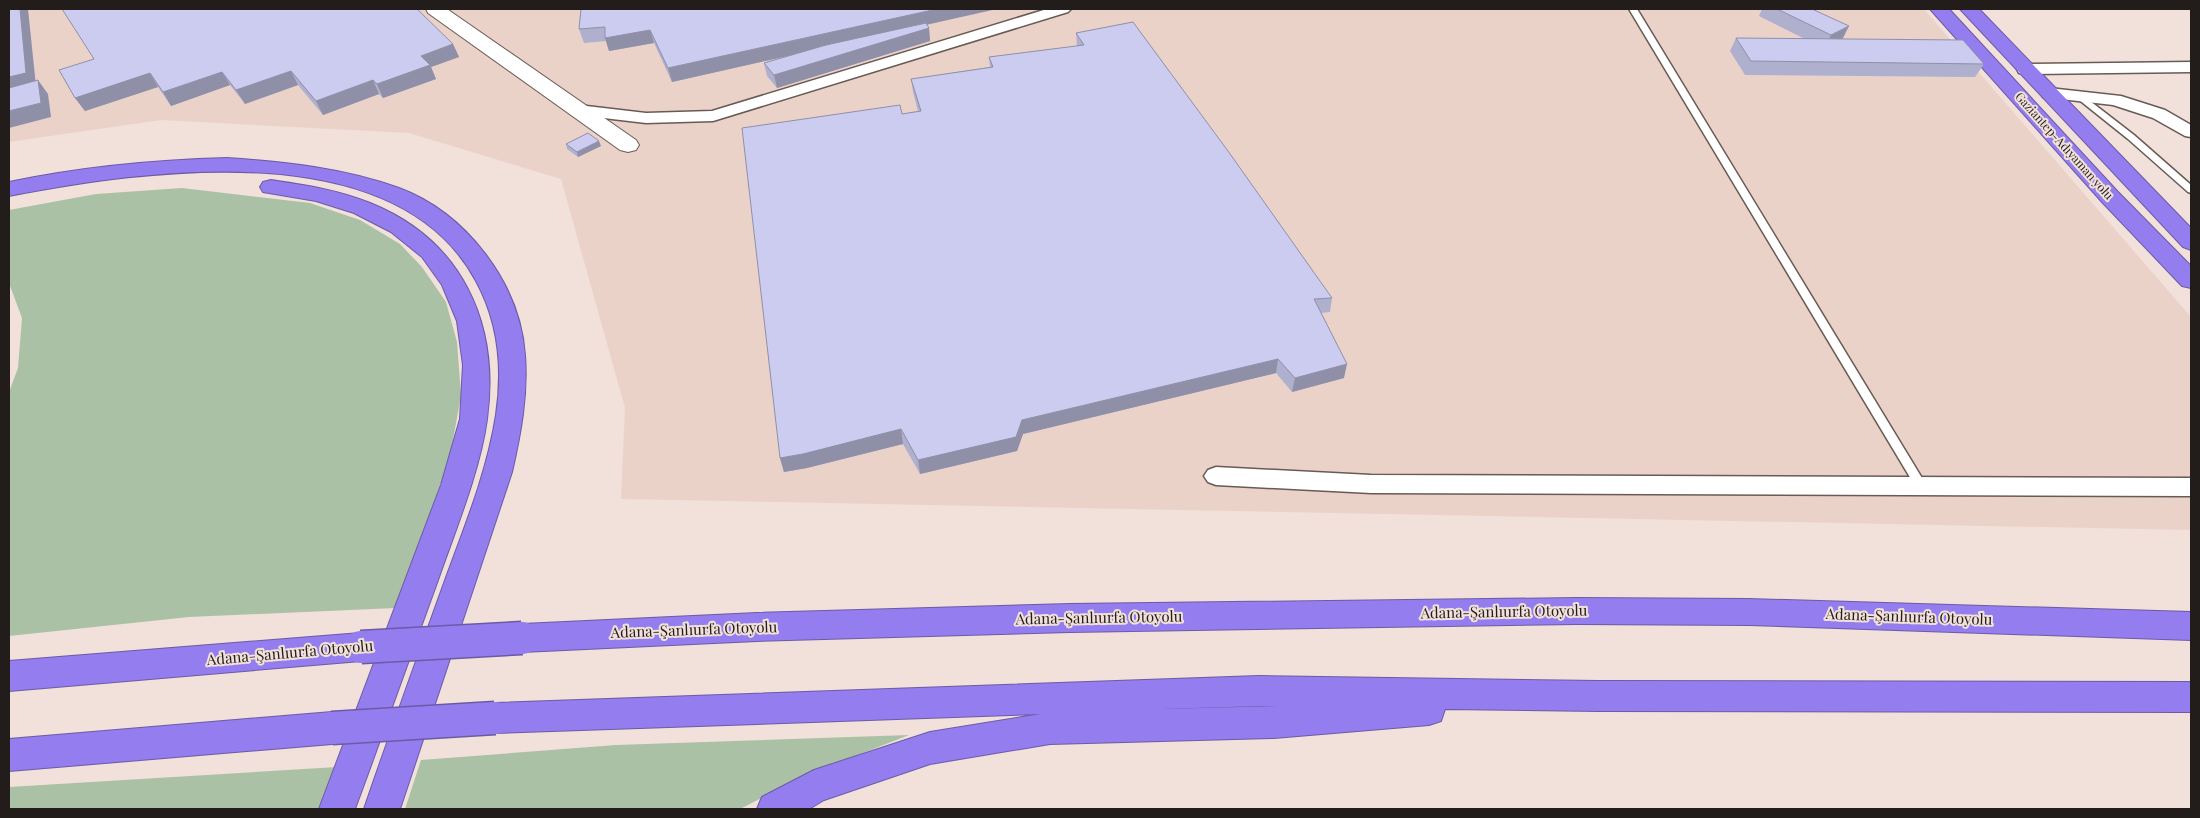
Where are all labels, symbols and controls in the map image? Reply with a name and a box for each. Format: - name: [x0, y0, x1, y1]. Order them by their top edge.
- street label: Gaziantep-Adıyaman yolu: [2012, 88, 2117, 202]
- street label: Adana-Şanlıurfa Otoyolu: [1419, 600, 1588, 622]
- street label: Adana-Şanlıurfa Otoyolu: [1824, 603, 1993, 629]
- street label: Adana-Şanlıurfa Otoyolu: [1014, 606, 1183, 628]
- street label: Adana-Şanlıurfa Otoyolu: [609, 616, 778, 642]
- street label: Adana-Şanlıurfa Otoyolu: [205, 635, 374, 669]

